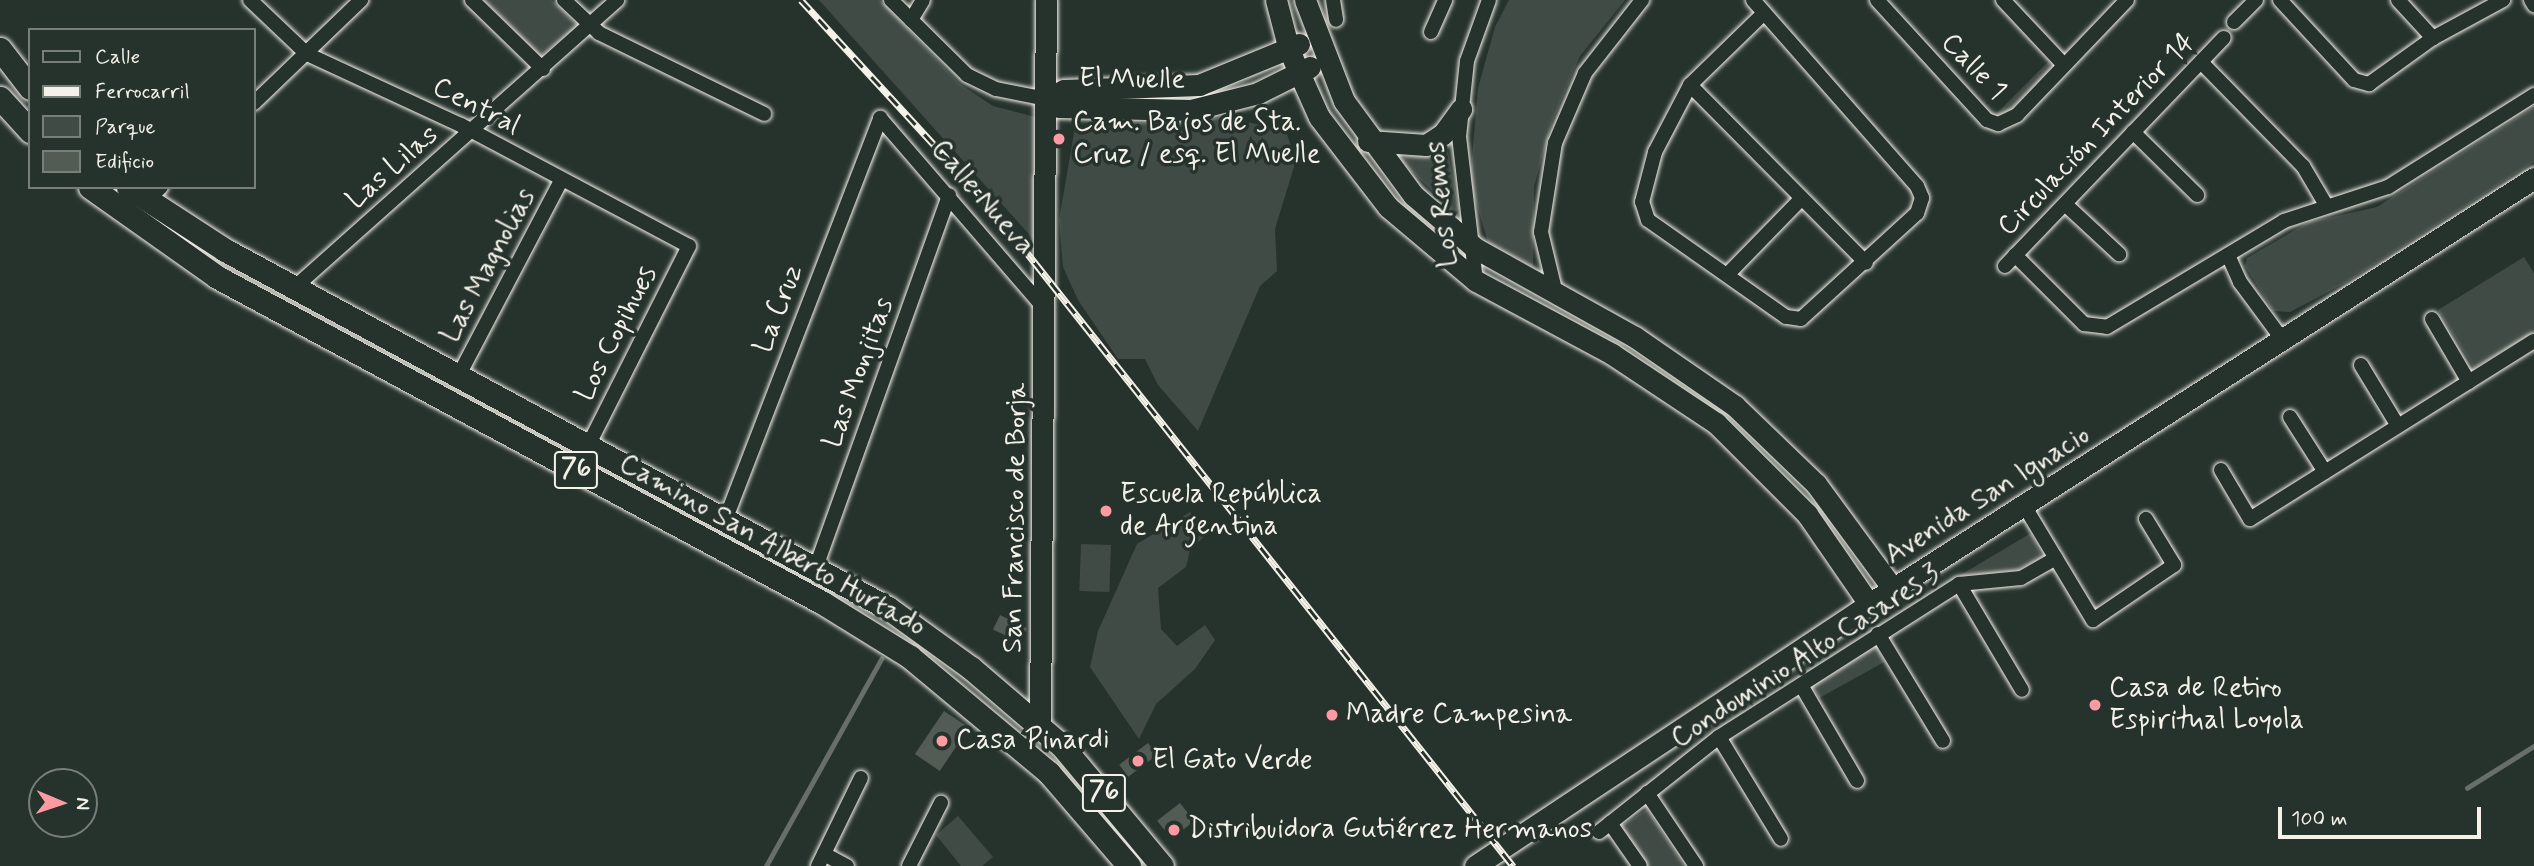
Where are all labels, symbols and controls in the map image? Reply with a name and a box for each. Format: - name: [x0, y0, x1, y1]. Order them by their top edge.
- street label: Calle 1: [1933, 26, 2013, 108]
- street label: Circulación Interior 14: [1992, 27, 2202, 243]
- legend: [28, 28, 256, 189]
- text: Calle: [95, 43, 140, 71]
- street label: El Muelle: [1079, 62, 1185, 98]
- street label: Central: [427, 71, 525, 143]
- text: Ferrocarril: [95, 78, 190, 106]
- place label: Cam. Bajos de Sta. Cruz / esq. El Muelle: [1073, 106, 1320, 172]
- text: Parque: [95, 113, 155, 141]
- street label: Las Lilas: [342, 120, 444, 216]
- marker: Cam. Bajos de Sta. Cruz / esq. El Muelle: [1051, 131, 1067, 147]
- street label: Calle Nueva: [923, 133, 1041, 263]
- street label: Los Remos: [1420, 138, 1466, 270]
- text: Edificio: [95, 148, 154, 176]
- street label: Las Magnolias: [432, 179, 546, 353]
- street label: La Cruz: [746, 257, 812, 361]
- street label: Los Copihues: [567, 258, 667, 410]
- street label: Las Monjitas: [815, 290, 903, 456]
- street label: San Francisco de Borja: [997, 383, 1035, 653]
- street label: Avenida San Ignacio: [1877, 418, 2099, 574]
- road number: 76: [553, 447, 599, 492]
- street label: Camino San Alberto Hurtado: [612, 447, 932, 645]
- place label: Escuela República de Argentina: [1120, 478, 1323, 544]
- marker: Escuela República de Argentina: [1098, 503, 1114, 519]
- street label: Condominio Alto Casares 3: [1665, 557, 1947, 757]
- place label: Casa de Retiro Espiritual Loyola: [2109, 672, 2310, 738]
- marker: Casa de Retiro Espiritual Loyola: [2087, 697, 2103, 713]
- place label: Madre Campesina: [1346, 698, 1567, 732]
- marker: Madre Campesina: [1324, 707, 1340, 723]
- place label: Casa Pinardi: [956, 724, 1107, 758]
- marker: Casa Pinardi: [934, 733, 950, 749]
- place label: El Gato Verde: [1152, 744, 1310, 778]
- marker: El Gato Verde: [1130, 753, 1146, 769]
- north arrow: [28, 768, 98, 838]
- road number: 76: [1081, 771, 1127, 816]
- scale bar: [2282, 792, 2485, 836]
- text: N: [70, 797, 95, 810]
- text: 100 m: [2291, 805, 2347, 833]
- place label: Distribuidora Gutiérrez Hermanos: [1188, 813, 1586, 847]
- marker: Distribuidora Gutiérrez Hermanos: [1166, 822, 1182, 838]

